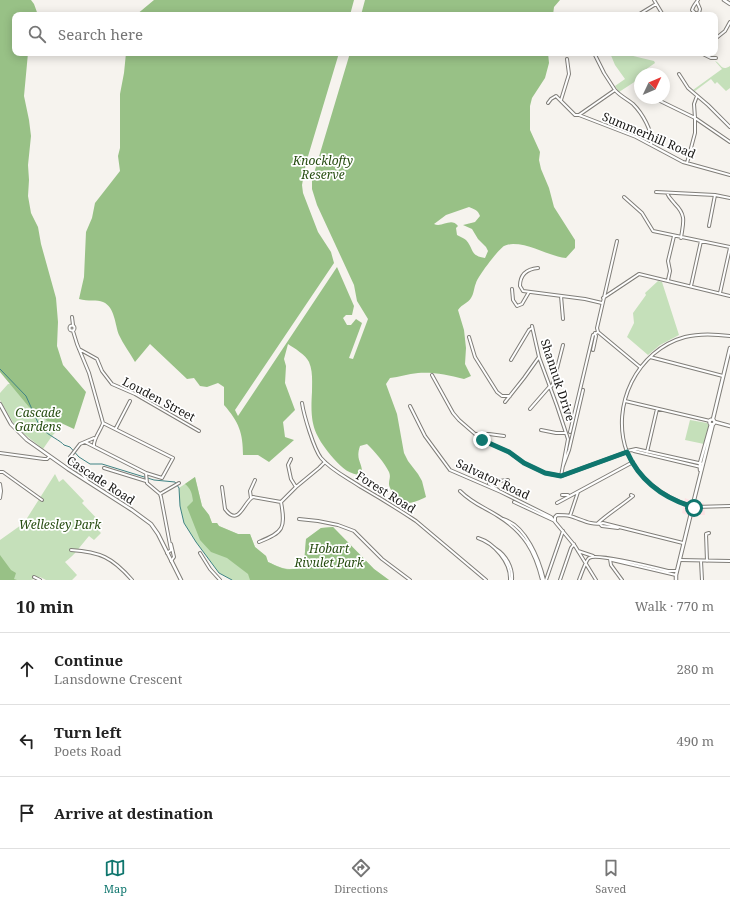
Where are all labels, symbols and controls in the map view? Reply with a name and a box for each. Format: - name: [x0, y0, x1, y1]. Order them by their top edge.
- search box: [12, 12, 718, 56]
- icon: search: [26, 23, 48, 45]
- text: Search here: [58, 24, 143, 44]
- north arrow: [634, 68, 670, 104]
- street label: Summerhill Road: [600, 108, 699, 163]
- park label: Knocklofty Reserve: [292, 152, 353, 183]
- street label: Shannuk Drive: [537, 337, 579, 423]
- street label: Louden Street: [120, 373, 198, 425]
- park label: Cascade Gardens: [15, 404, 62, 435]
- route end: [473, 431, 491, 449]
- street label: Cascade Road: [64, 452, 139, 509]
- street label: Salvator Road: [453, 454, 533, 504]
- street label: Forest Road: [353, 467, 420, 517]
- route start: [685, 499, 703, 517]
- park label: Wellesley Park: [19, 516, 102, 533]
- park label: Hobart Rivulet Park: [293, 540, 365, 571]
- text: 10 min: [16, 595, 74, 618]
- text: Walk · 770 m: [635, 597, 714, 615]
- text: Continue: [54, 650, 123, 670]
- icon: ahead: [16, 658, 38, 680]
- text: 280 m: [677, 660, 714, 678]
- text: Lansdowne Crescent: [54, 670, 182, 688]
- text: Turn left: [54, 722, 122, 742]
- icon: left: [16, 730, 38, 752]
- text: 490 m: [677, 732, 714, 750]
- text: Poets Road: [54, 742, 121, 760]
- icon: arrive: [16, 802, 38, 824]
- text: Arrive at destination: [54, 803, 213, 823]
- tab: Map: [104, 857, 127, 896]
- tab: Directions: [334, 857, 388, 896]
- tab: Saved: [595, 857, 626, 896]

